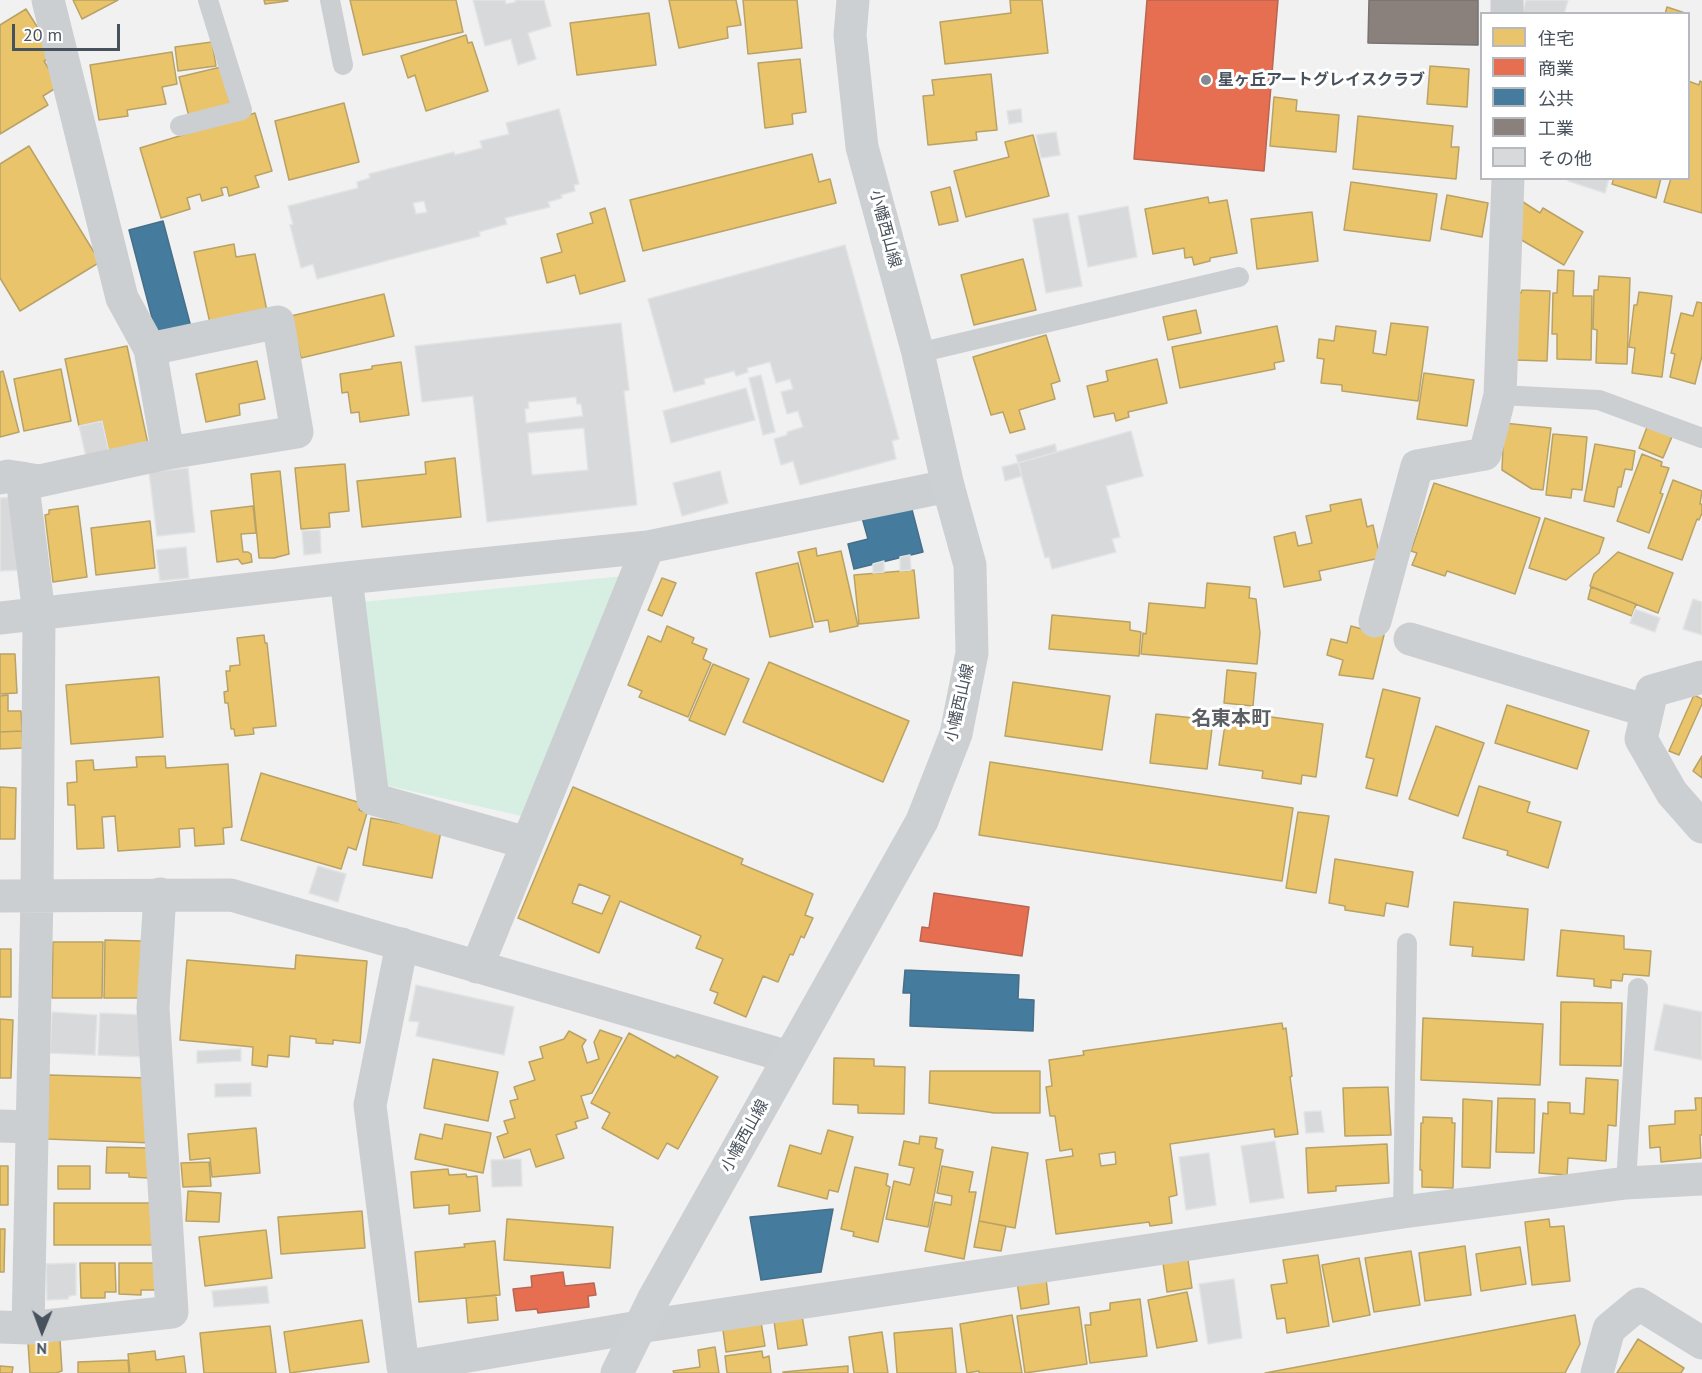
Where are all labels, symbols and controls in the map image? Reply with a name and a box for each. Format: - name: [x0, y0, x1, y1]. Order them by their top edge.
- scale bar: [15, 12, 123, 50]
- legend: [1480, 12, 1690, 180]
- text: 20 m: [23, 23, 62, 46]
- text: 住宅: [1538, 27, 1574, 50]
- text: 商業: [1538, 57, 1574, 80]
- place label: 星ヶ丘アートグレイスクラブ: [1218, 70, 1425, 90]
- marker: 星ヶ丘アートグレイスクラブ: [1199, 73, 1213, 87]
- text: 公共: [1538, 87, 1574, 110]
- text: 工業: [1538, 117, 1574, 140]
- text: その他: [1538, 147, 1592, 170]
- street label: 小幡西山線: [865, 188, 905, 270]
- street label: 小幡西山線: [942, 662, 978, 744]
- district label: 名東本町: [1191, 707, 1271, 731]
- street label: 小幡西山線: [717, 1096, 773, 1176]
- north arrow: [12, 1301, 72, 1361]
- text: N: [36, 1339, 47, 1359]

